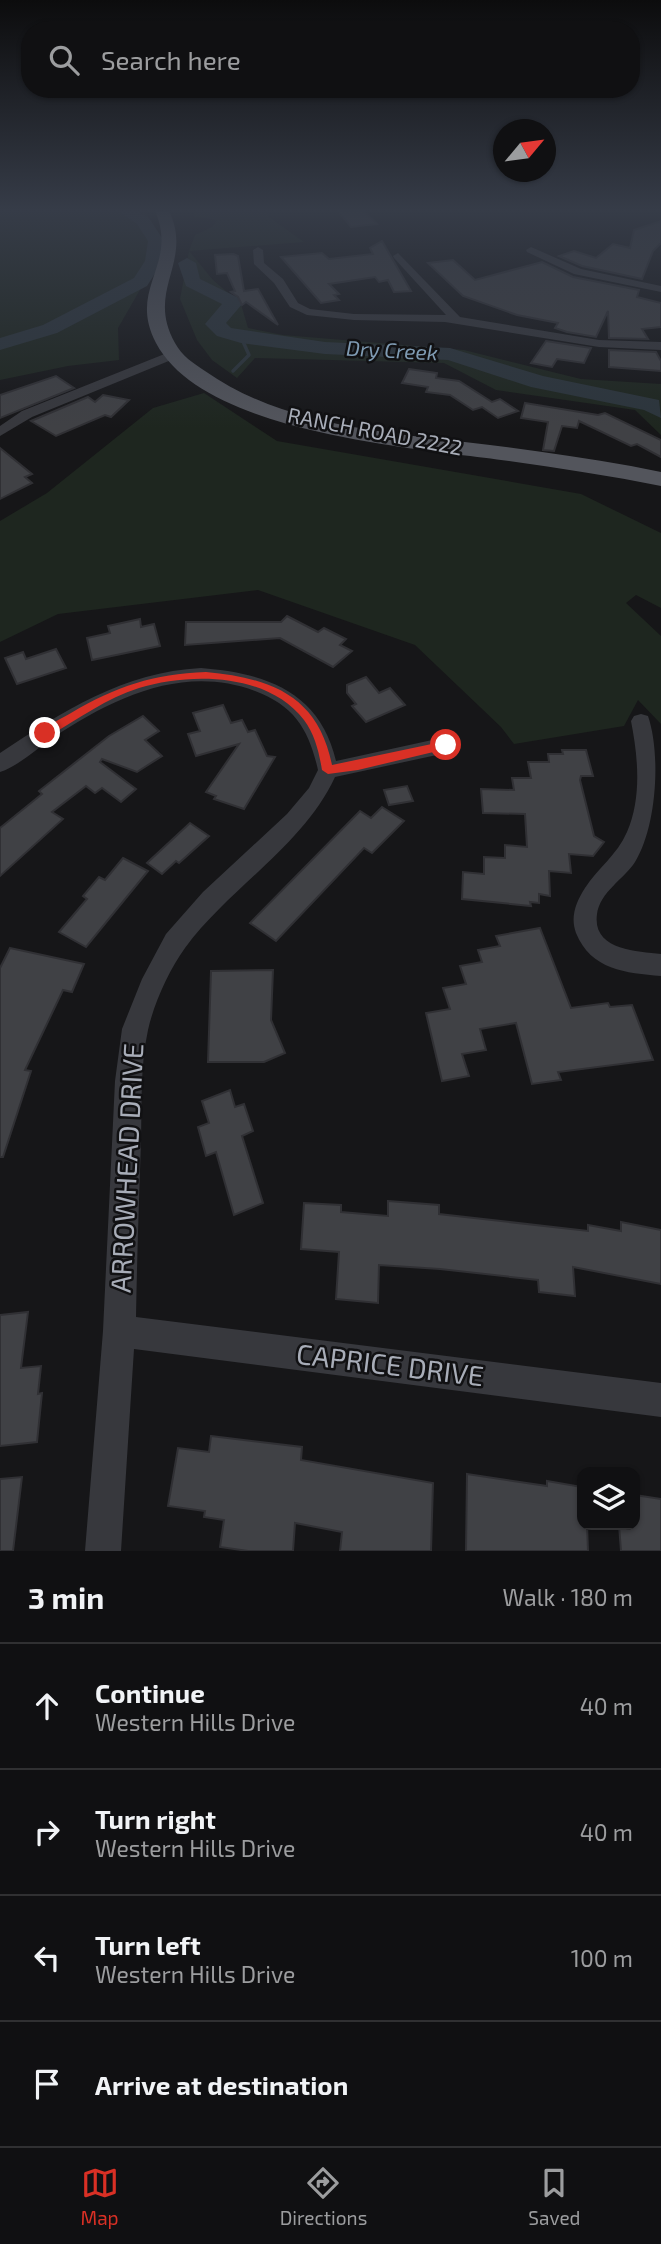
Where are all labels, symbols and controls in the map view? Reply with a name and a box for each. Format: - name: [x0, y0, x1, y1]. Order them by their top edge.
- search box: [21, 21, 640, 98]
- icon: search: [45, 41, 83, 79]
- text: Search here: [101, 44, 241, 75]
- north arrow: [493, 119, 556, 182]
- water label: Dry Creek: [346, 335, 439, 365]
- street label: RANCH ROAD 2222: [286, 401, 465, 460]
- route end: [29, 717, 60, 748]
- route start: [430, 729, 461, 760]
- street label: ARROWHEAD DRIVE: [102, 1042, 150, 1294]
- street label: CAPRICE DRIVE: [295, 1336, 486, 1392]
- map controls: [577, 1467, 640, 1530]
- button: layers: [577, 1467, 640, 1530]
- text: 3 min: [28, 1579, 104, 1615]
- text: Walk · 180 m: [503, 1583, 633, 1611]
- text: Continue: [95, 1677, 205, 1708]
- icon: ahead: [28, 1687, 66, 1725]
- text: 40 m: [580, 1692, 633, 1720]
- text: Western Hills Drive: [95, 1708, 295, 1736]
- text: Turn right: [95, 1803, 216, 1834]
- icon: right: [28, 1813, 66, 1851]
- text: 40 m: [580, 1818, 633, 1846]
- text: Western Hills Drive: [95, 1834, 295, 1862]
- text: Turn left: [95, 1929, 201, 1960]
- icon: left: [28, 1939, 66, 1977]
- text: 100 m: [571, 1944, 633, 1972]
- text: Western Hills Drive: [95, 1960, 295, 1988]
- icon: arrive: [28, 2065, 66, 2103]
- text: Arrive at destination: [95, 2069, 348, 2100]
- tab: Map: [81, 2164, 119, 2229]
- tab: Directions: [280, 2164, 367, 2229]
- tab: Saved: [528, 2164, 580, 2229]

